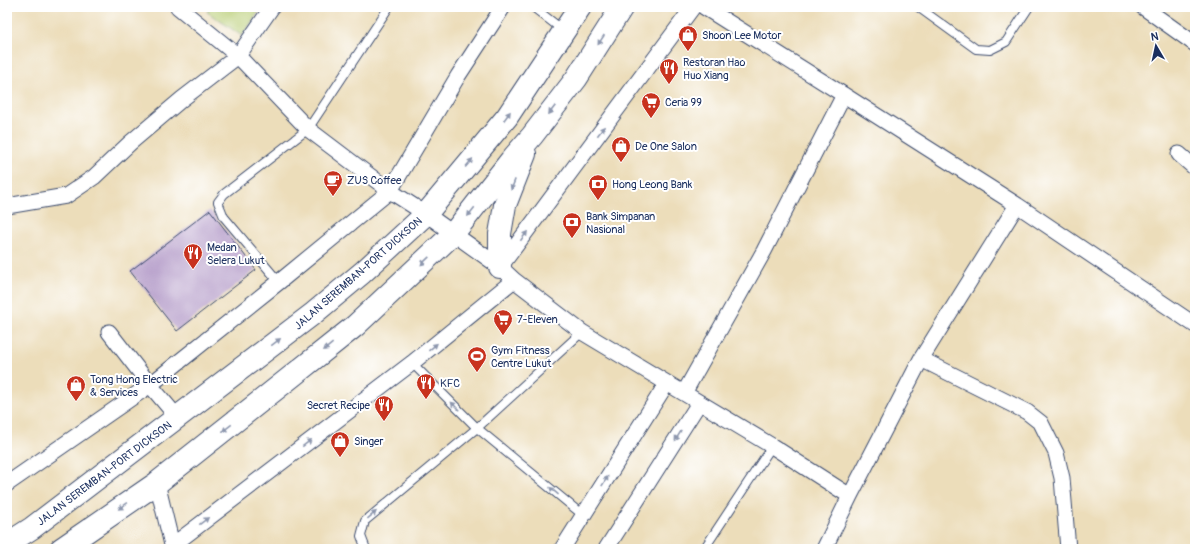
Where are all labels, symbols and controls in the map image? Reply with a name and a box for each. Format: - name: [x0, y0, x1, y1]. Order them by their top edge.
- shop icon: Shoon Lee Motor: [677, 24, 699, 52]
- north arrow: [1136, 26, 1176, 66]
- place label: Shoon Lee Motor: [702, 29, 781, 42]
- text: N: [1150, 30, 1160, 44]
- one-way arrow: [597, 34, 604, 46]
- place label: Restoran Hao Huo Xiang: [683, 56, 745, 82]
- restaurant icon: Restoran Hao Huo Xiang: [658, 57, 680, 85]
- supermarket icon: Ceria 99: [640, 91, 662, 119]
- place label: Ceria 99: [665, 96, 702, 109]
- one-way arrow: [548, 105, 556, 116]
- one-way arrow: [503, 111, 511, 121]
- one-way arrow: [597, 126, 605, 137]
- shop icon: De One Salon: [610, 135, 632, 163]
- place label: De One Salon: [635, 140, 697, 153]
- one-way arrow: [465, 157, 474, 168]
- cafe icon: ZUS Coffee: [322, 169, 344, 197]
- bank icon: Hong Leong Bank: [587, 173, 609, 201]
- place label: ZUS Coffee: [347, 174, 402, 187]
- place label: Hong Leong Bank: [612, 178, 693, 191]
- one-way arrow: [510, 179, 516, 191]
- one-way arrow: [466, 206, 475, 217]
- place label: Bank Simpanan Nasional: [586, 210, 655, 236]
- bank icon: Bank Simpanan Nasional: [561, 211, 583, 239]
- street label: JALAN SEREMBAN-PORT DICKSON: [292, 214, 425, 332]
- one-way arrow: [519, 231, 527, 241]
- place label: Medan Selera Lukut: [207, 241, 265, 267]
- restaurant icon: Medan Selera Lukut: [182, 242, 204, 270]
- one-way arrow: [420, 256, 430, 265]
- supermarket icon: 7-Eleven: [492, 308, 514, 336]
- place label: 7-Eleven: [517, 313, 558, 326]
- one-way arrow: [271, 338, 282, 346]
- one-way arrow: [427, 342, 438, 351]
- one-way arrow: [323, 343, 334, 352]
- place label: Gym Fitness Centre Lukut: [491, 344, 552, 370]
- sports icon: Gym Fitness Centre Lukut: [466, 345, 488, 373]
- restaurant icon: KFC: [415, 372, 437, 400]
- place label: Tong Hong Electric & Services: [90, 373, 178, 399]
- shop icon: Tong Hong Electric & Services: [65, 374, 87, 402]
- place label: KFC: [440, 377, 460, 390]
- restaurant icon: Secret Recipe: [373, 394, 395, 422]
- place label: Secret Recipe: [307, 399, 371, 412]
- one-way arrow: [450, 401, 460, 411]
- street label: JALAN SEREMBAN-PORT DICKSON: [34, 419, 174, 528]
- one-way arrow: [221, 424, 232, 432]
- shop icon: Singer: [329, 430, 351, 458]
- one-way arrow: [674, 431, 682, 441]
- place label: Singer: [354, 435, 383, 448]
- one-way arrow: [302, 438, 313, 447]
- one-way arrow: [602, 475, 609, 487]
- one-way arrow: [548, 486, 559, 495]
- one-way arrow: [118, 502, 128, 510]
- one-way arrow: [367, 511, 378, 520]
- one-way arrow: [198, 517, 209, 525]

